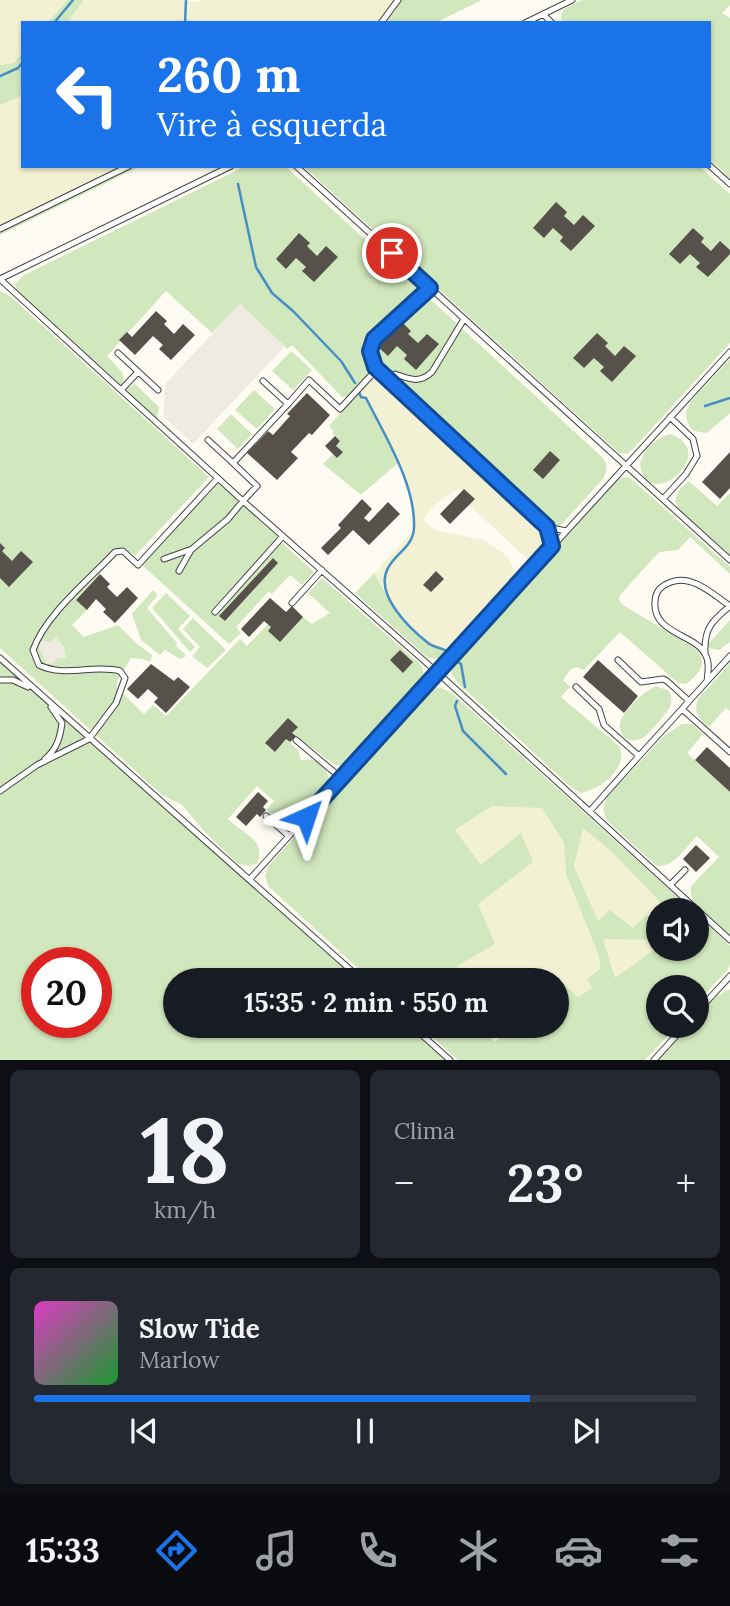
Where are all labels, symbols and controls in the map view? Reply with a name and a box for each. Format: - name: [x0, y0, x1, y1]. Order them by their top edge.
- text: 260 m: [157, 43, 300, 105]
- icon: left: [42, 49, 133, 140]
- text: Vire à esquerda: [157, 104, 387, 145]
- pin: [362, 223, 422, 283]
- icon: arrive: [373, 234, 411, 272]
- position arrow: [269, 780, 343, 854]
- map controls: [646, 898, 709, 1038]
- button: sound: [646, 898, 709, 961]
- speed limit sign: 20: [21, 947, 112, 1038]
- button: search: [646, 975, 709, 1038]
- text: 15:35 · 2 min · 550 m: [244, 986, 488, 1019]
- text: 18: [141, 1091, 230, 1208]
- text: Clima: [394, 1116, 455, 1145]
- text: 23°: [507, 1150, 583, 1216]
- text: −: [394, 1159, 414, 1207]
- text: +: [676, 1159, 696, 1207]
- text: km/h: [154, 1195, 216, 1224]
- text: Slow Tide: [139, 1312, 260, 1345]
- text: Marlow: [139, 1345, 220, 1374]
- icon: previous: [125, 1412, 163, 1450]
- icon: pause: [346, 1412, 384, 1450]
- icon: next: [567, 1412, 605, 1450]
- icon: directions: [152, 1526, 201, 1575]
- icon: music: [252, 1526, 301, 1575]
- icon: phone: [353, 1526, 402, 1575]
- icon: climate: [454, 1526, 503, 1575]
- icon: car: [554, 1526, 603, 1575]
- icon: filters: [655, 1526, 704, 1575]
- text: 15:33: [26, 1530, 100, 1571]

